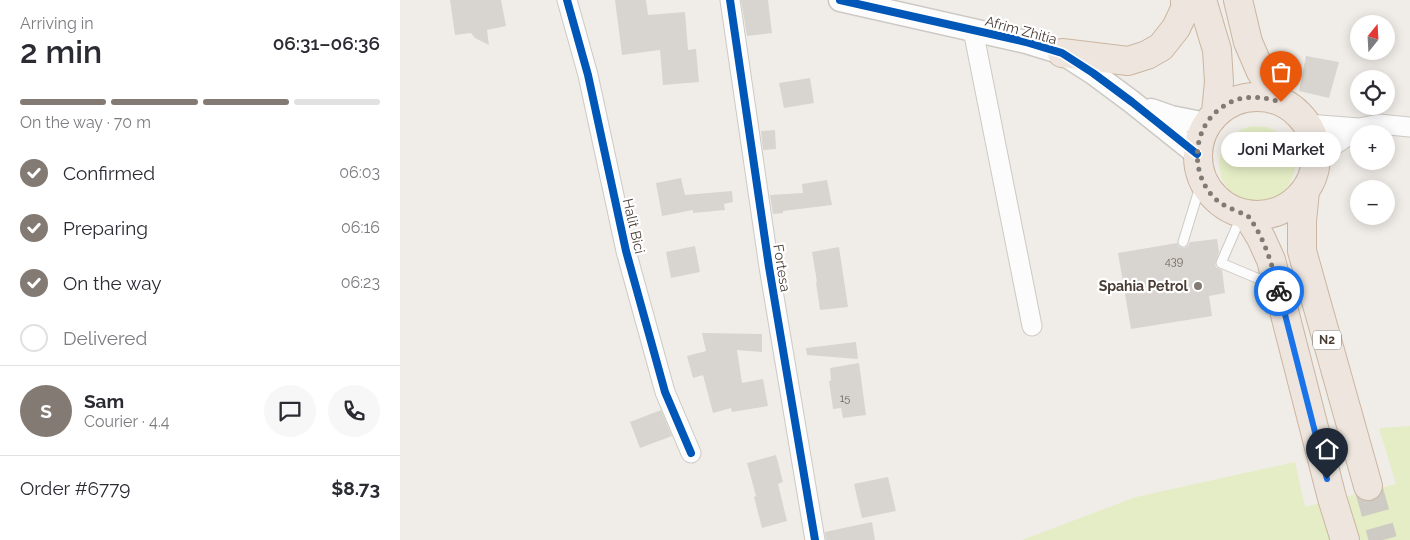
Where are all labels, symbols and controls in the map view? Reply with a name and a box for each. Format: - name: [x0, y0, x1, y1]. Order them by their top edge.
- street label: Afrim Zhitia: [983, 13, 1059, 47]
- text: Arriving in: [20, 14, 94, 33]
- north arrow: [1350, 15, 1395, 60]
- map controls: [1350, 15, 1395, 225]
- text: 06:31–06:36: [273, 32, 380, 54]
- text: 2 min: [20, 33, 102, 70]
- pin: [1260, 51, 1302, 102]
- icon: bag: [1267, 58, 1295, 86]
- button: locate: [1350, 70, 1395, 115]
- text: On the way · 70 m: [20, 113, 151, 132]
- button: +: [1350, 125, 1395, 170]
- callout: Joni Market: [1221, 132, 1341, 167]
- text: Joni Market: [1237, 140, 1325, 159]
- icon: check: [20, 159, 48, 187]
- text: Confirmed: [63, 162, 155, 184]
- text: 06:03: [339, 163, 380, 182]
- button: −: [1350, 180, 1395, 225]
- street label: Halit Bici: [620, 197, 648, 255]
- icon: check: [20, 214, 48, 242]
- text: Preparing: [63, 217, 148, 239]
- text: 06:16: [341, 218, 380, 237]
- street label: Fortesa: [770, 243, 794, 293]
- house number: 439: [1165, 255, 1183, 268]
- courier: [1254, 266, 1304, 316]
- icon: check: [20, 269, 48, 297]
- text: On the way: [63, 272, 162, 294]
- text: 06:23: [341, 273, 380, 292]
- icon: bike: [1265, 277, 1293, 305]
- place label: Spahia Petrol: [1099, 278, 1189, 294]
- marker: Spahia Petrol: [1192, 280, 1204, 292]
- text: Delivered: [63, 327, 147, 349]
- road number: N2: [1313, 330, 1341, 350]
- button: chat: [264, 385, 316, 437]
- button: phone: [328, 385, 380, 437]
- text: Sam: [84, 390, 124, 412]
- house number: 15: [840, 392, 850, 405]
- text: S: [40, 400, 52, 422]
- text: Courier · 4.4: [84, 412, 169, 431]
- pin: [1306, 428, 1348, 479]
- icon: home: [1313, 435, 1341, 463]
- text: Order #6779: [20, 477, 130, 499]
- text: $8.73: [331, 477, 380, 499]

